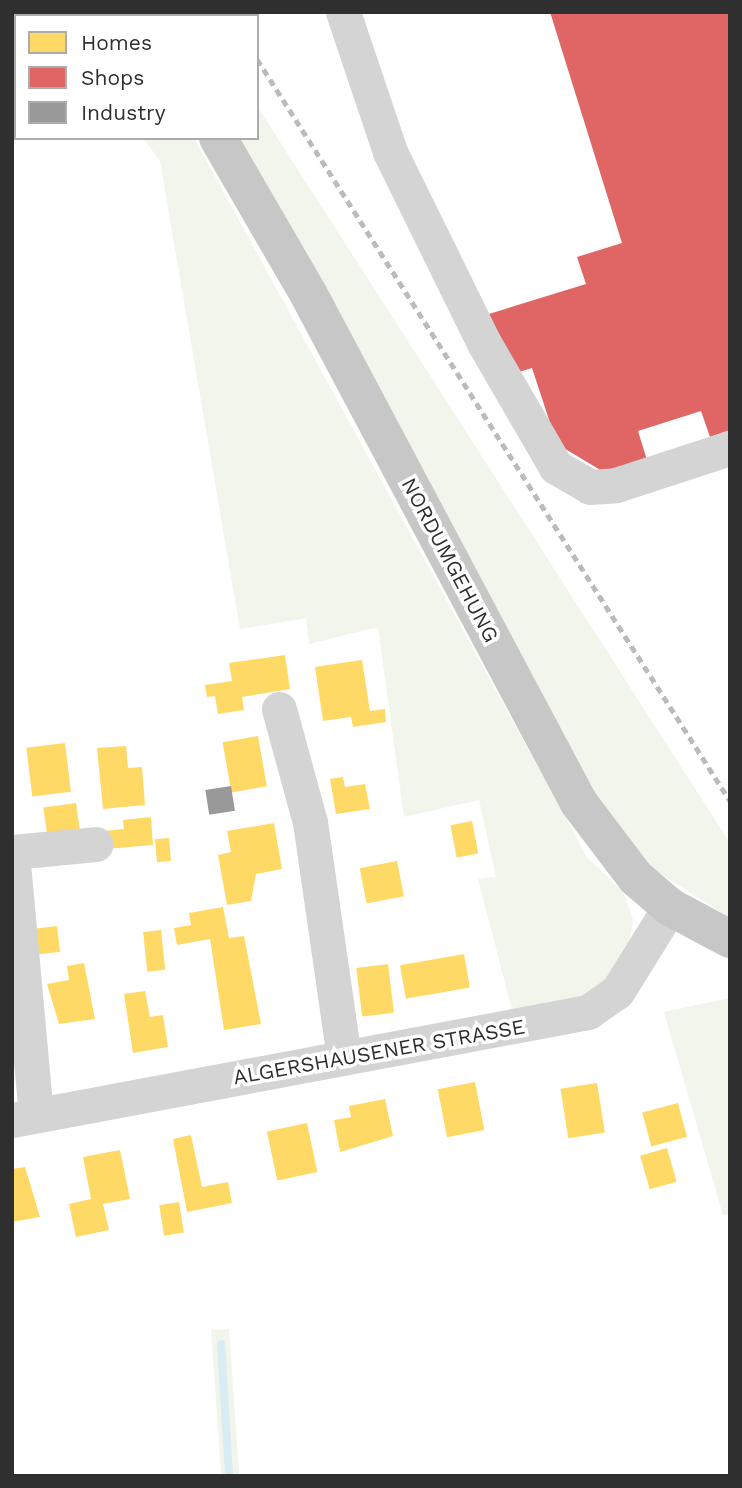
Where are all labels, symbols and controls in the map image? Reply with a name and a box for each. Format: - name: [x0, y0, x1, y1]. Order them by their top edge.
- legend: [14, 14, 259, 140]
- text: Homes: [81, 30, 152, 55]
- text: Shops: [81, 65, 144, 90]
- text: Industry: [81, 100, 166, 125]
- street label: NORDUMGEHUNG: [396, 474, 504, 646]
- street label: ALGERSHAUSENER STRASSE: [231, 1014, 527, 1090]

